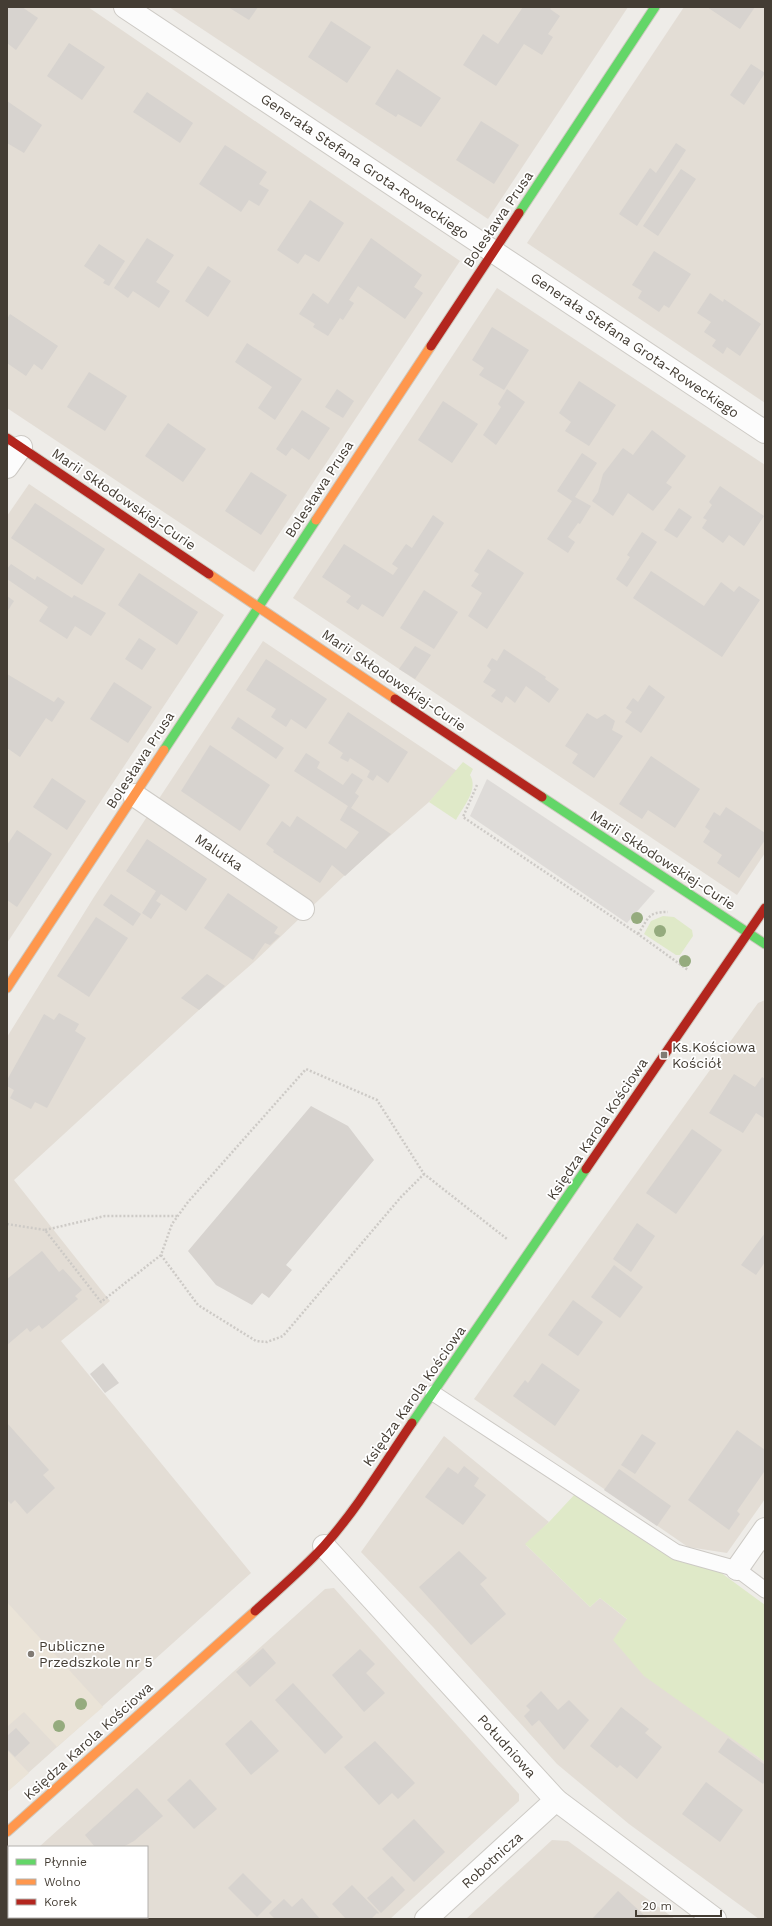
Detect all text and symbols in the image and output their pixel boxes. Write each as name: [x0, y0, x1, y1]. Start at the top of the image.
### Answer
street label: Generała Stefana Grota-Roweckiego: [258, 90, 472, 242]
street label: Bolesława Prusa: [460, 168, 536, 270]
street label: Generała Stefana Grota-Roweckiego: [528, 269, 742, 421]
street label: Bolesława Prusa: [282, 437, 356, 540]
street label: Marii Skłodowskiej-Curie: [49, 445, 199, 553]
street label: Marii Skłodowskiej-Curie: [319, 626, 469, 734]
street label: Bolesława Prusa: [103, 708, 177, 811]
street label: Marii Skłodowskiej-Curie: [587, 807, 739, 913]
street label: Malutka: [192, 830, 246, 874]
place label: Ks.Kościowa Kościół: [672, 1039, 756, 1071]
marker: Ks.Kościowa Kościół: [659, 1050, 669, 1060]
street label: Księdza Karola Kościowa: [543, 1055, 651, 1203]
street label: Księdza Karola Kościowa: [359, 1323, 469, 1469]
place label: Publiczne Przedszkole nr 5: [39, 1638, 153, 1670]
marker: Publiczne Przedszkole nr 5: [26, 1649, 36, 1659]
street label: Księdza Karola Kościowa: [20, 1679, 156, 1803]
street label: Południowa: [474, 1711, 540, 1781]
street label: Robotnicza: [458, 1829, 526, 1891]
legend: [8, 1846, 148, 1918]
text: Płynnie: [44, 1855, 87, 1869]
text: Wolno: [44, 1875, 81, 1889]
scale bar: [636, 1892, 721, 1918]
text: Korek: [44, 1895, 77, 1909]
text: 20 m: [642, 1899, 672, 1913]

